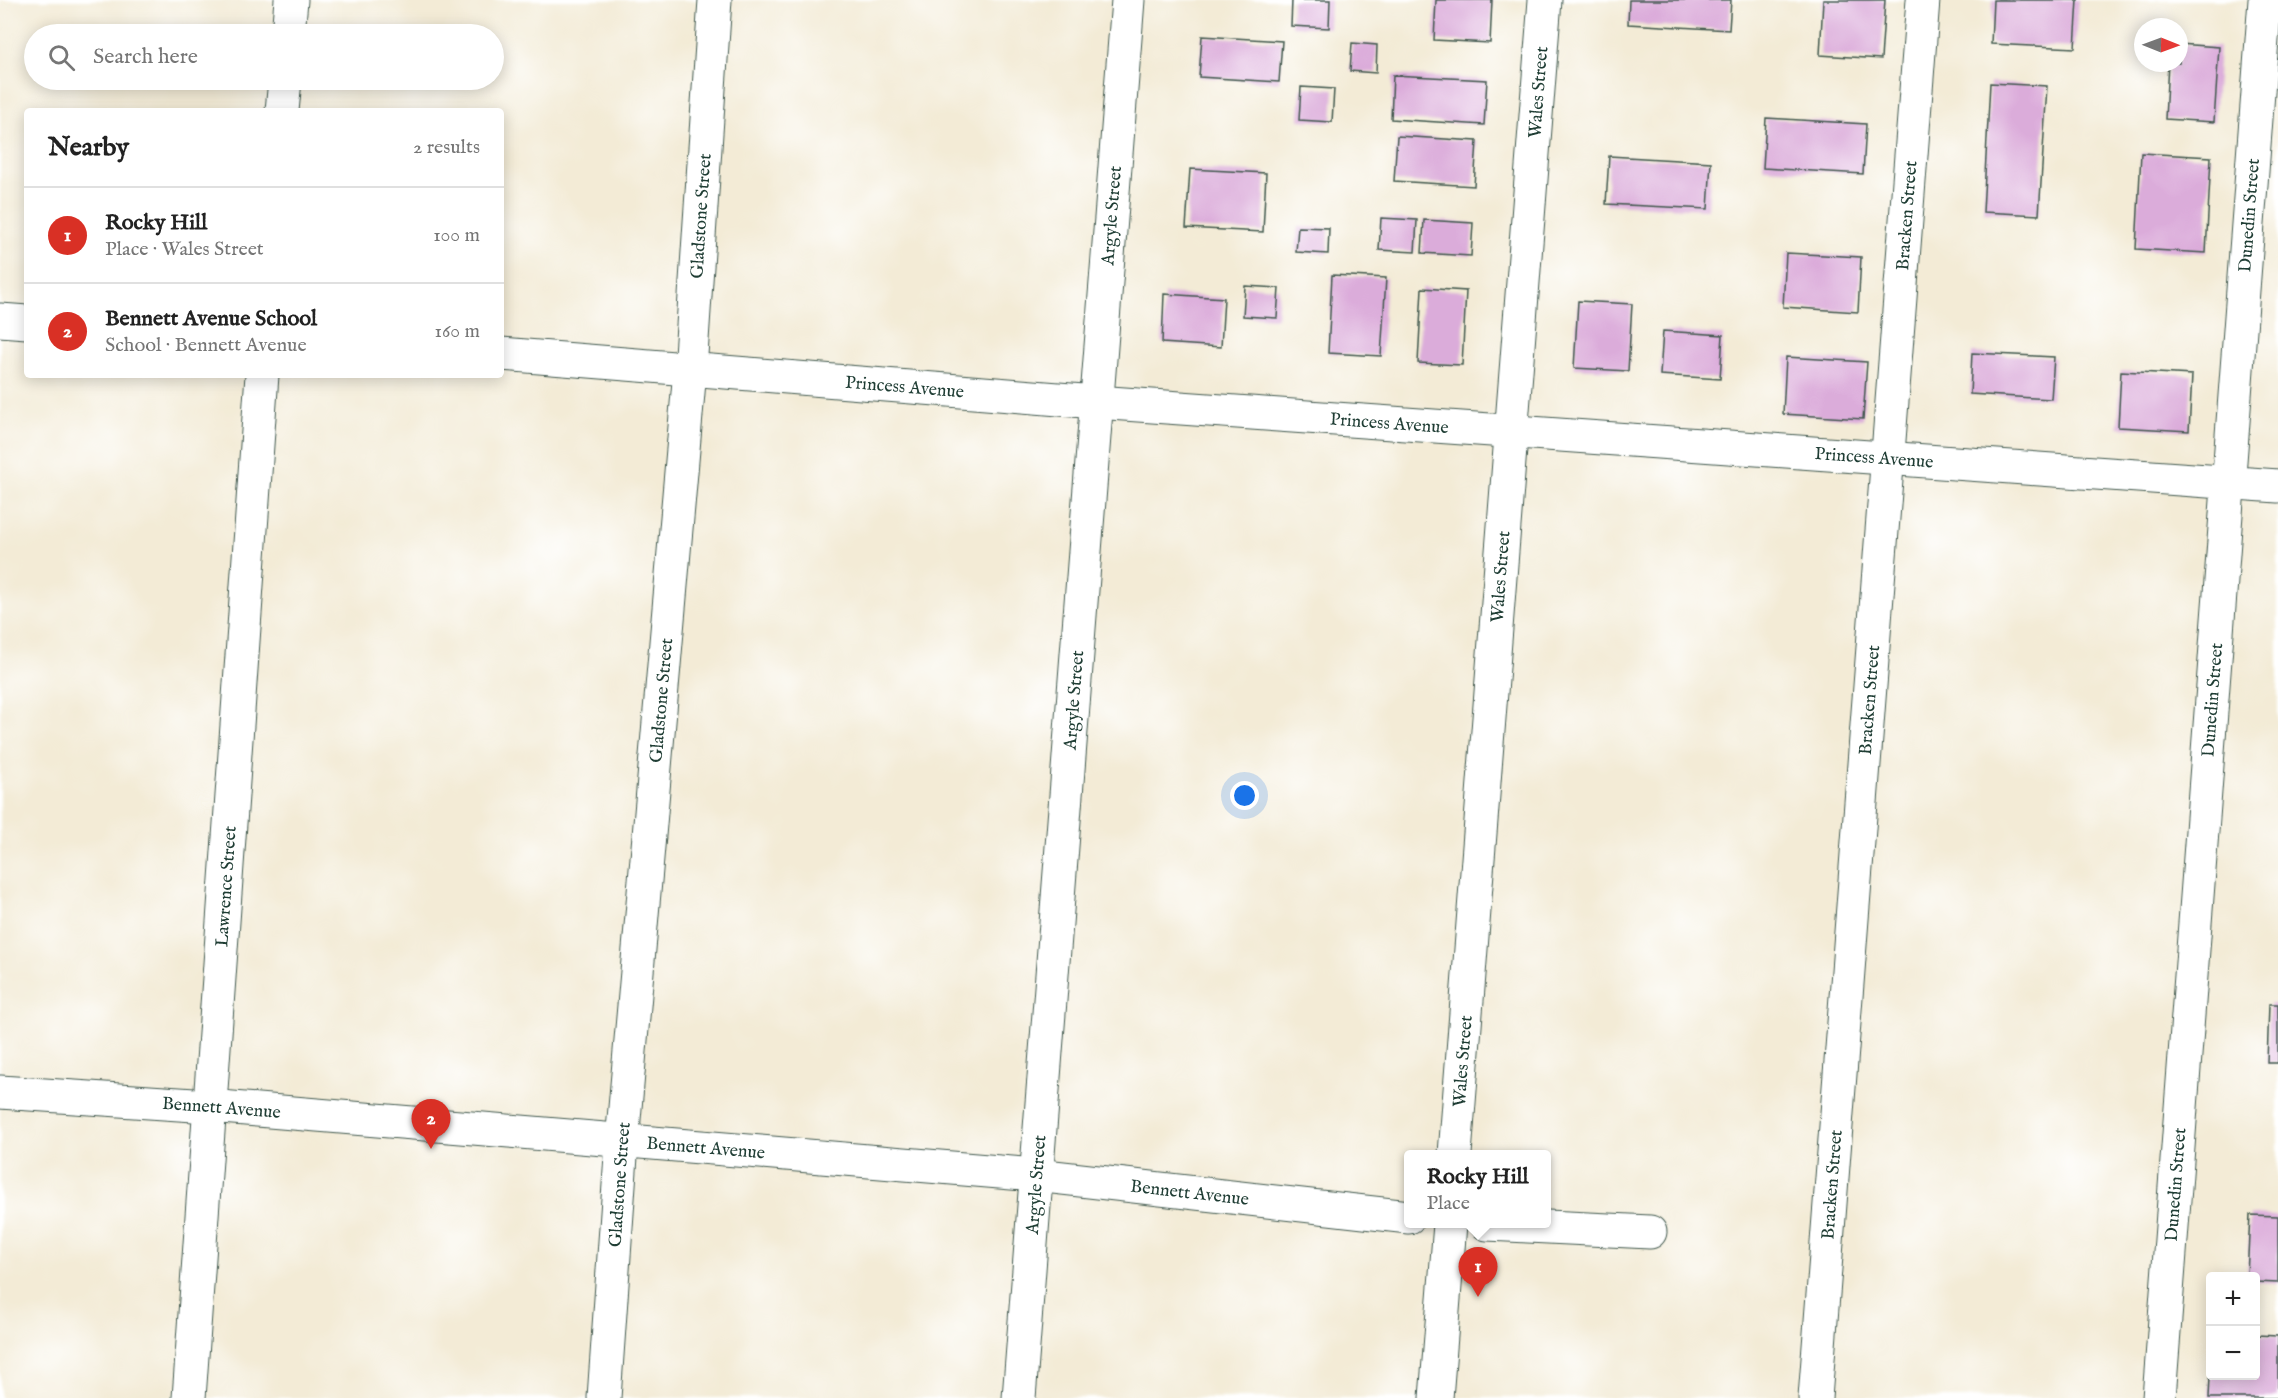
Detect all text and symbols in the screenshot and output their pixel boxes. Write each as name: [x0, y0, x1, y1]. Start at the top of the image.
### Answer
north arrow: [2134, 18, 2188, 72]
search box: [24, 24, 504, 90]
icon: search: [45, 41, 78, 74]
text: Search here: [93, 43, 198, 71]
street label: Wales Street: [1524, 46, 1554, 139]
text: Nearby: [48, 131, 129, 164]
text: 2 results: [413, 135, 480, 160]
street label: Gladstone Street: [686, 153, 718, 279]
street label: Dunedin Street: [2234, 158, 2266, 273]
street label: Bracken Street: [1892, 160, 1924, 271]
street label: Argyle Street: [1097, 165, 1128, 267]
text: Rocky Hill: [105, 209, 207, 237]
text: 1: [64, 223, 71, 248]
text: 100 m: [433, 223, 480, 248]
text: Place · Wales Street: [105, 237, 264, 262]
text: Bennett Avenue School: [105, 305, 317, 333]
text: 2: [63, 319, 72, 344]
text: 160 m: [434, 319, 480, 344]
text: School · Bennett Avenue: [105, 333, 307, 358]
street label: Princess Avenue: [844, 372, 965, 404]
street label: Princess Avenue: [1329, 409, 1449, 440]
street label: Princess Avenue: [1814, 443, 1934, 474]
street label: Wales Street: [1486, 530, 1517, 624]
street label: Gladstone Street: [645, 637, 679, 764]
street label: Dunedin Street: [2198, 642, 2229, 758]
street label: Bracken Street: [1855, 644, 1886, 756]
street label: Argyle Street: [1059, 650, 1090, 752]
your location: [1230, 781, 1259, 810]
street label: Lawrence Street: [211, 825, 243, 948]
street label: Wales Street: [1449, 1015, 1479, 1108]
street label: Bennett Avenue: [161, 1093, 282, 1125]
pin: 2: [412, 1100, 450, 1149]
street label: Gladstone Street: [605, 1121, 637, 1248]
street label: Dunedin Street: [2161, 1127, 2192, 1243]
street label: Bracken Street: [1817, 1129, 1849, 1241]
street label: Bennett Avenue: [645, 1133, 766, 1165]
street label: Argyle Street: [1022, 1134, 1052, 1236]
popup: [1404, 1150, 1551, 1228]
text: Rocky Hill: [1426, 1163, 1529, 1191]
street label: Bennett Avenue: [1129, 1176, 1250, 1212]
text: Place: [1426, 1191, 1470, 1216]
pin: 1: [1458, 1248, 1498, 1297]
map controls: [2206, 1272, 2260, 1380]
button: +: [2206, 1272, 2260, 1326]
button: −: [2206, 1326, 2260, 1380]

